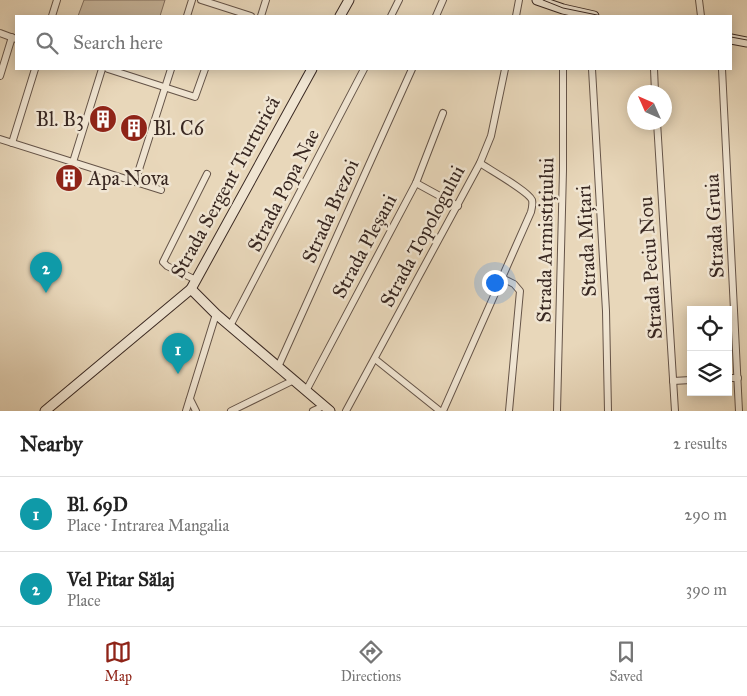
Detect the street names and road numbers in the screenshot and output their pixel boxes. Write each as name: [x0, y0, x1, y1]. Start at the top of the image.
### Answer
street label: Strada Sergent Turturică: [165, 92, 286, 282]
street label: Strada Popa Nae: [242, 125, 324, 255]
street label: Strada Brezoi: [296, 155, 364, 267]
street label: Strada Armistițiului: [532, 157, 558, 323]
street label: Strada Topologului: [375, 161, 471, 311]
street label: Strada Gruia: [699, 173, 729, 279]
street label: Strada Mițari: [571, 184, 601, 298]
street label: Strada Pleșani: [327, 189, 402, 302]
street label: Strada Peciu Nou: [633, 196, 667, 340]

